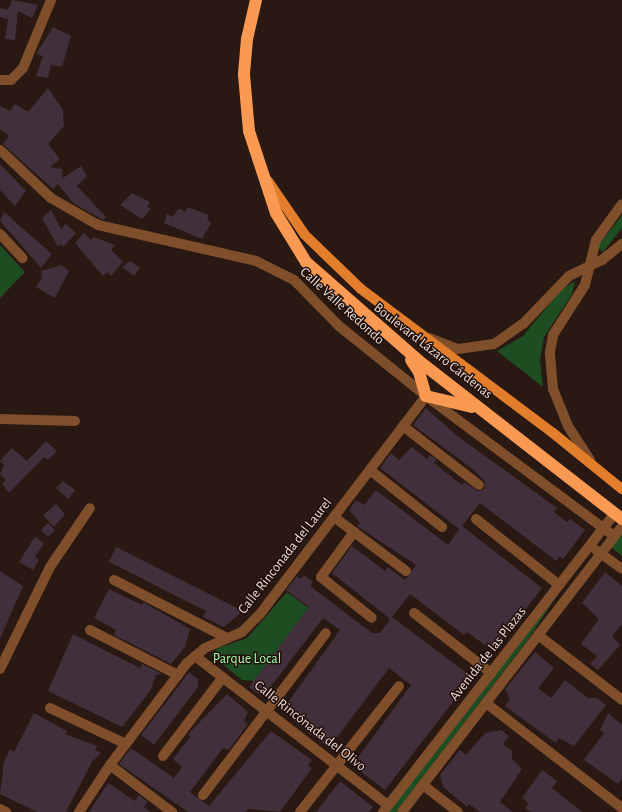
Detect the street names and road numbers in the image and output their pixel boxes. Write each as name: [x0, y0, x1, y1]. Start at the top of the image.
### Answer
street label: Calle Valle Redondo: [296, 264, 388, 348]
street label: Boulevard Lázaro Cárdenas: [370, 299, 496, 403]
street label: Calle Rinconada del Laurel: [234, 495, 336, 617]
street label: Avenida de las Plazas: [446, 604, 530, 704]
street label: Calle Rincónada del Olivo: [251, 677, 369, 775]

